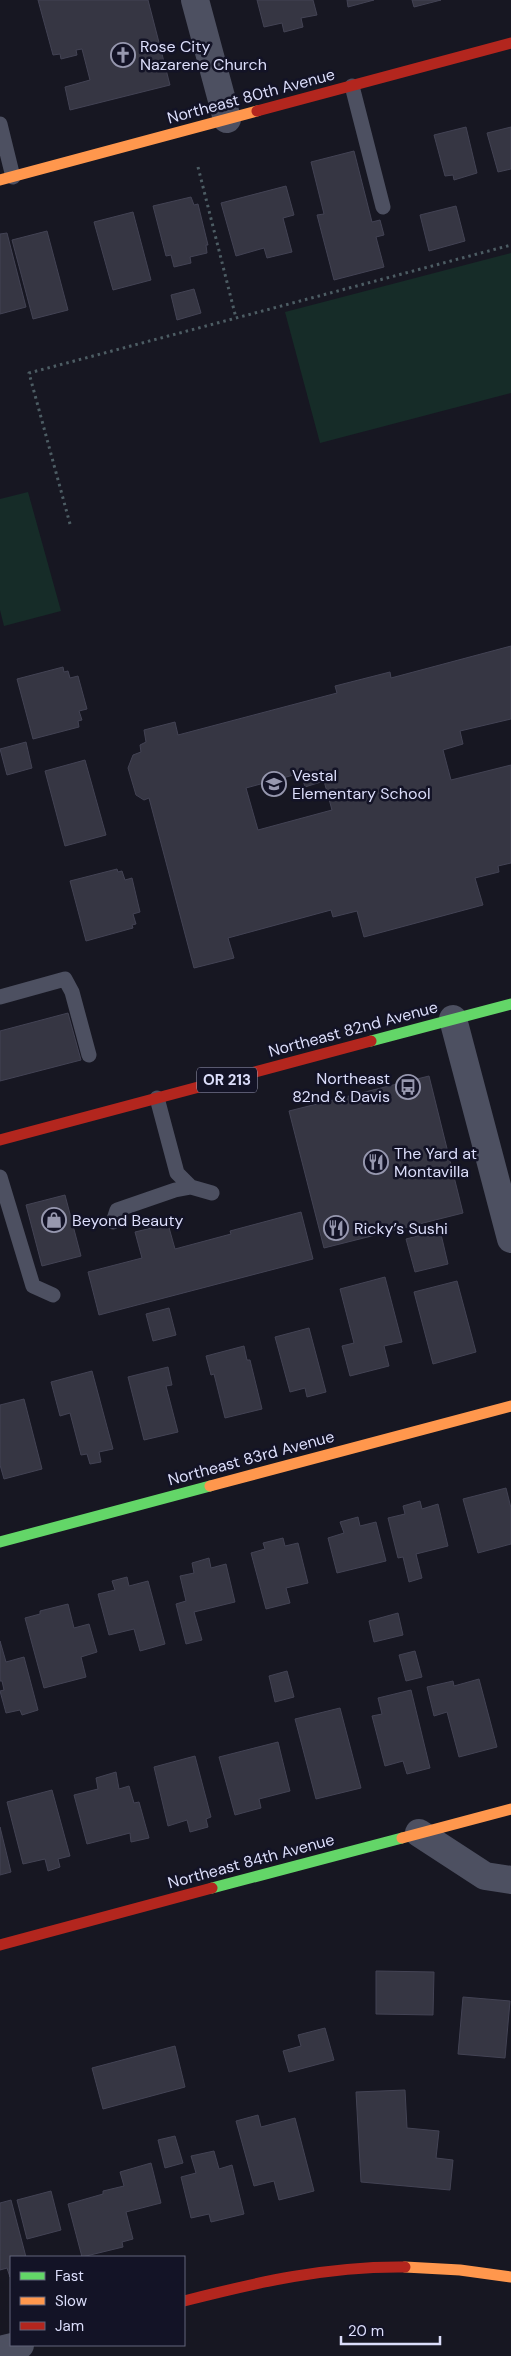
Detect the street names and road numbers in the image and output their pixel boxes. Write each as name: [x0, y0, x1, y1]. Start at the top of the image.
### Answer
street label: Northeast 80th Avenue: [165, 64, 337, 128]
street label: Northeast 82nd Avenue: [266, 996, 440, 1062]
road number: OR 213: [197, 1068, 257, 1092]
street label: Northeast 83rd Avenue: [165, 1426, 337, 1490]
street label: Northeast 84th Avenue: [165, 1829, 337, 1893]

